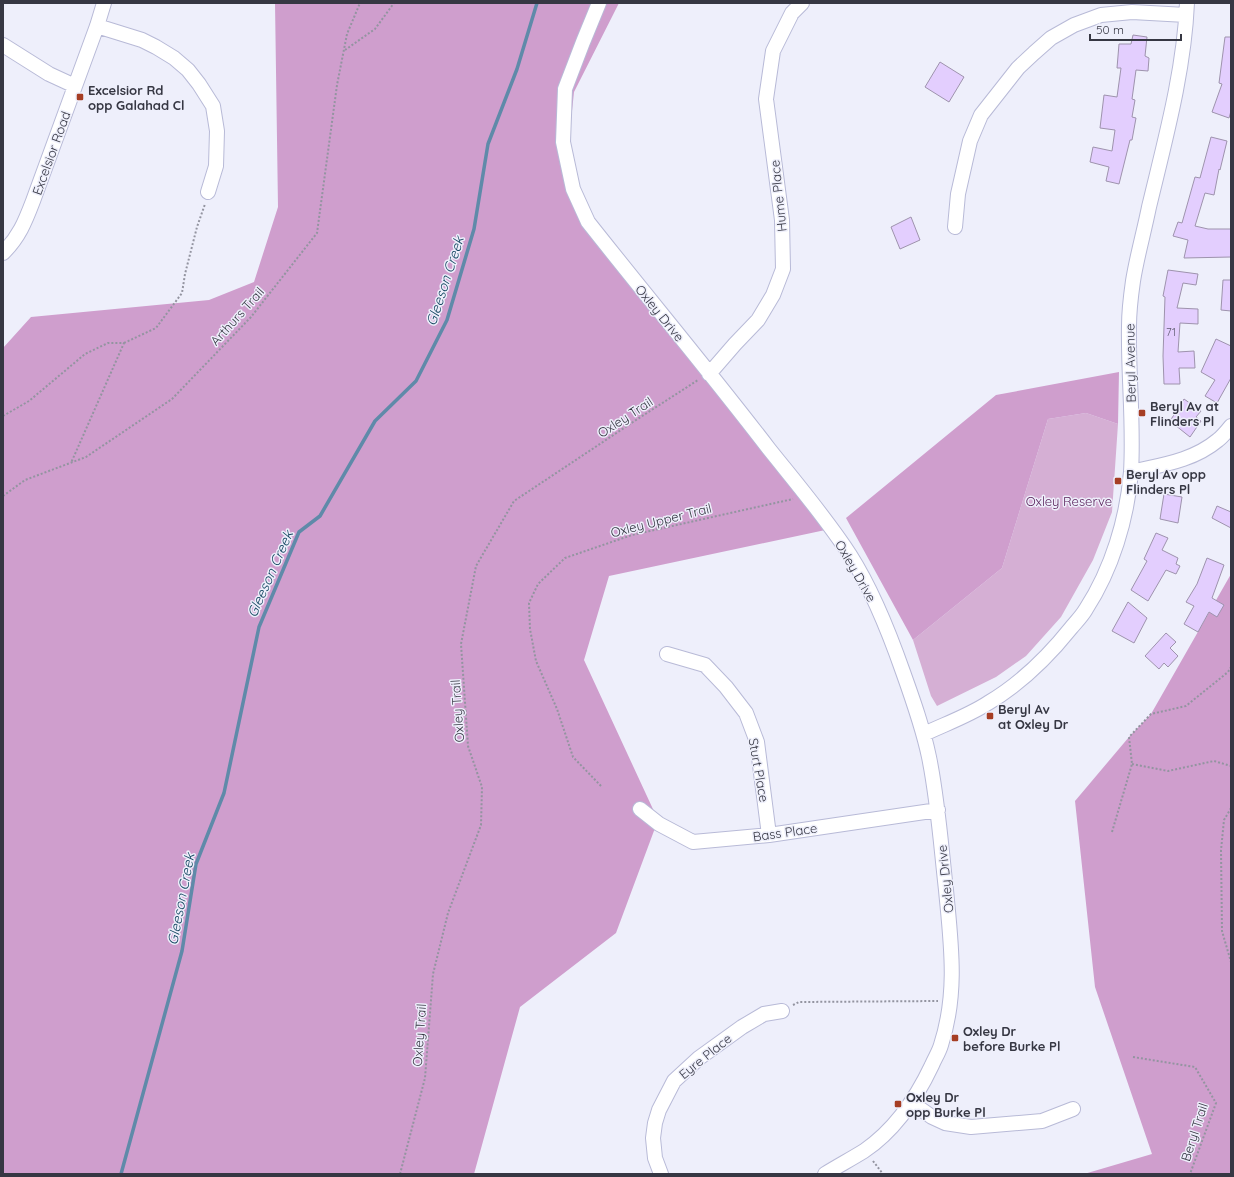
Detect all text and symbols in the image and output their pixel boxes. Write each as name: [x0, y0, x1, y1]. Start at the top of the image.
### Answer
scale bar: [1090, 16, 1181, 42]
text: 50 m: [1096, 22, 1124, 37]
place label: Excelsior Rd opp Galahad Cl: [88, 82, 184, 113]
marker: Excelsior Rd opp Galahad Cl: [75, 92, 85, 102]
street label: Excelsior Road: [28, 109, 74, 197]
street label: Hume Place: [766, 159, 790, 233]
water label: Gleeson Creek: [422, 233, 468, 328]
street label: Oxley Drive: [632, 281, 688, 345]
street label: Arthurs Trail: [207, 284, 267, 348]
street label: Beryl Avenue: [1121, 323, 1139, 403]
house number: 71: [1166, 325, 1176, 339]
street label: Oxley Trail: [594, 393, 656, 441]
place label: Beryl Av at Flinders Pl: [1150, 398, 1219, 429]
marker: Beryl Av at Flinders Pl: [1137, 408, 1147, 418]
place label: Beryl Av opp Flinders Pl: [1126, 466, 1206, 497]
marker: Beryl Av opp Flinders Pl: [1113, 476, 1123, 486]
park label: Oxley Reserve: [1026, 493, 1112, 509]
street label: Oxley Upper Trail: [609, 500, 713, 540]
water label: Gleeson Creek: [243, 526, 298, 620]
street label: Oxley Drive: [832, 537, 880, 605]
street label: Oxley Trail: [447, 679, 467, 743]
place label: Beryl Av at Oxley Dr: [998, 701, 1069, 732]
marker: Beryl Av at Oxley Dr: [985, 711, 995, 721]
street label: Sturt Place: [745, 737, 773, 803]
street label: Bass Place: [752, 820, 818, 844]
street label: Oxley Drive: [933, 844, 957, 914]
water label: Gleeson Creek: [163, 850, 199, 946]
street label: Oxley Trail: [409, 1003, 429, 1067]
place label: Oxley Dr before Burke Pl: [963, 1023, 1060, 1054]
street label: Eyre Place: [676, 1030, 734, 1082]
marker: Oxley Dr before Burke Pl: [950, 1033, 960, 1043]
place label: Oxley Dr opp Burke Pl: [906, 1089, 986, 1120]
marker: Oxley Dr opp Burke Pl: [893, 1099, 903, 1109]
street label: Beryl Trail: [1177, 1101, 1211, 1163]

